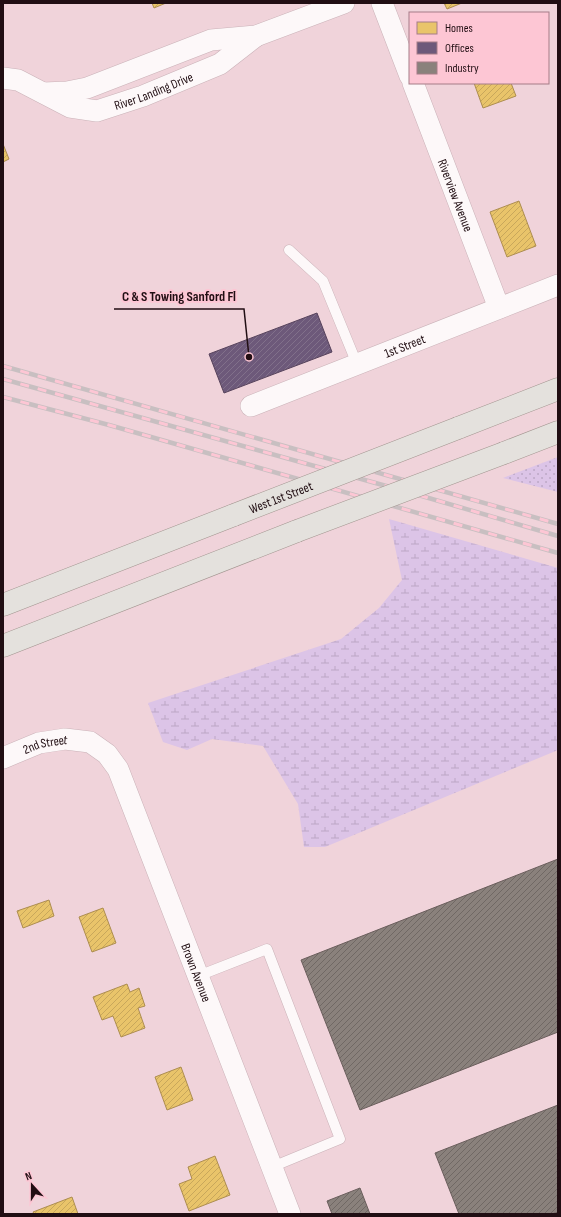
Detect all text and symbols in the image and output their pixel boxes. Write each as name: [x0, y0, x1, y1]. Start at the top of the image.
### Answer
legend: [409, 12, 549, 84]
text: Homes: [445, 21, 473, 36]
text: Offices: [445, 41, 474, 56]
text: Industry: [445, 61, 479, 76]
street label: River Landing Drive: [112, 69, 196, 114]
street label: Riverview Avenue: [434, 157, 476, 234]
callout: C & S Towing Sanford Fl: [114, 283, 244, 309]
text: C & S Towing Sanford Fl: [122, 288, 236, 305]
street label: 1st Street: [382, 331, 428, 362]
street label: West 1st Street: [247, 478, 315, 517]
street label: 2nd Street: [21, 732, 68, 758]
street label: Brown Avenue: [177, 941, 214, 1004]
north arrow: [12, 1165, 52, 1205]
text: N: [24, 1169, 34, 1183]

